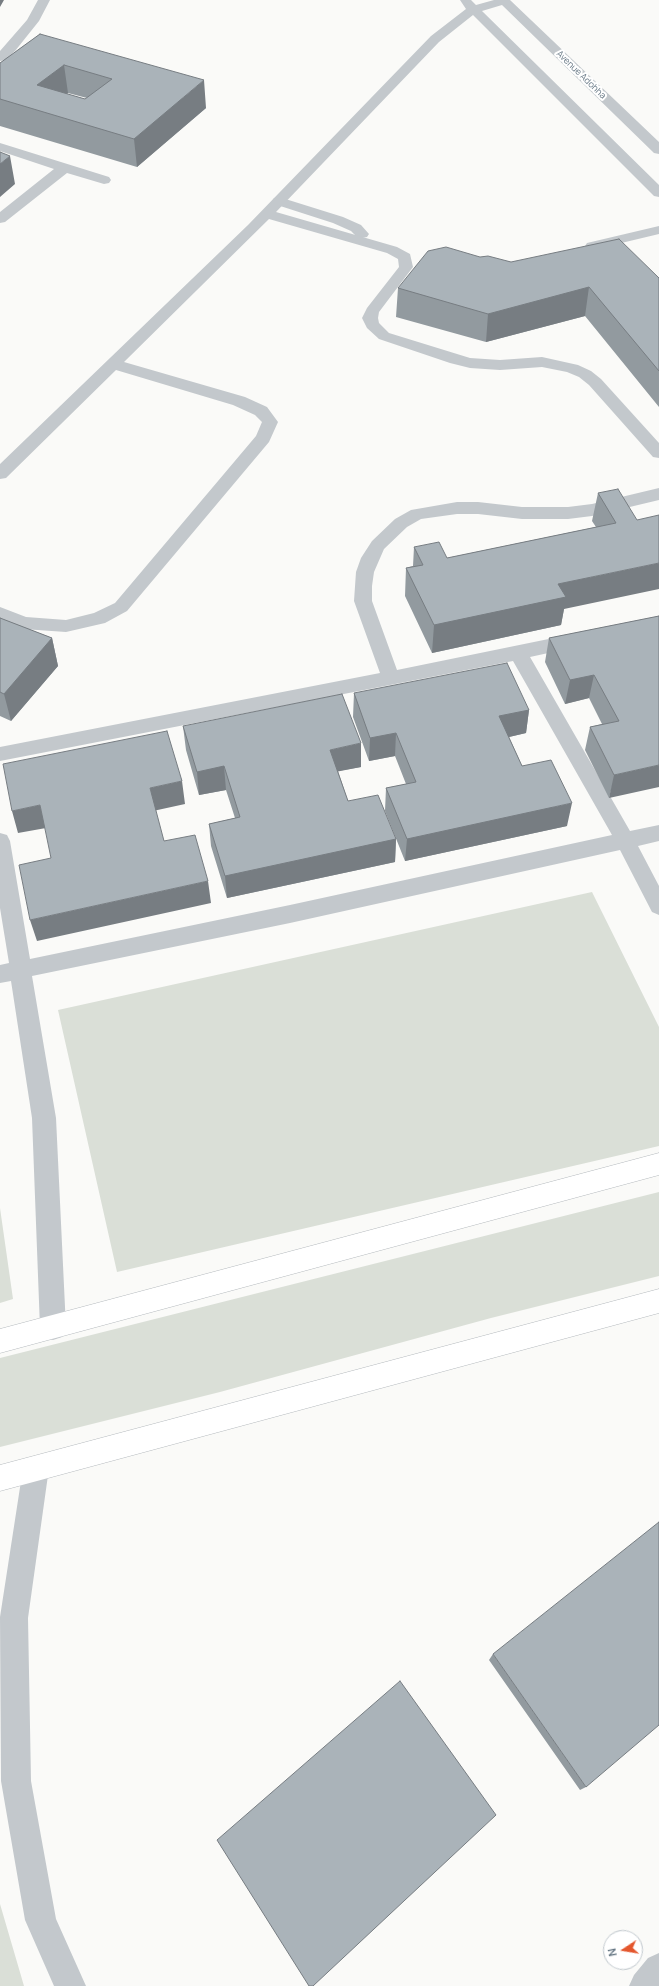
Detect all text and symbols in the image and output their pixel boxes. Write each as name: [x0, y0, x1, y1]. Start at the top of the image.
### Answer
street label: Avenue Adohha: [554, 49, 608, 101]
north arrow: [603, 1930, 643, 1970]
text: N: [604, 1947, 620, 1958]

